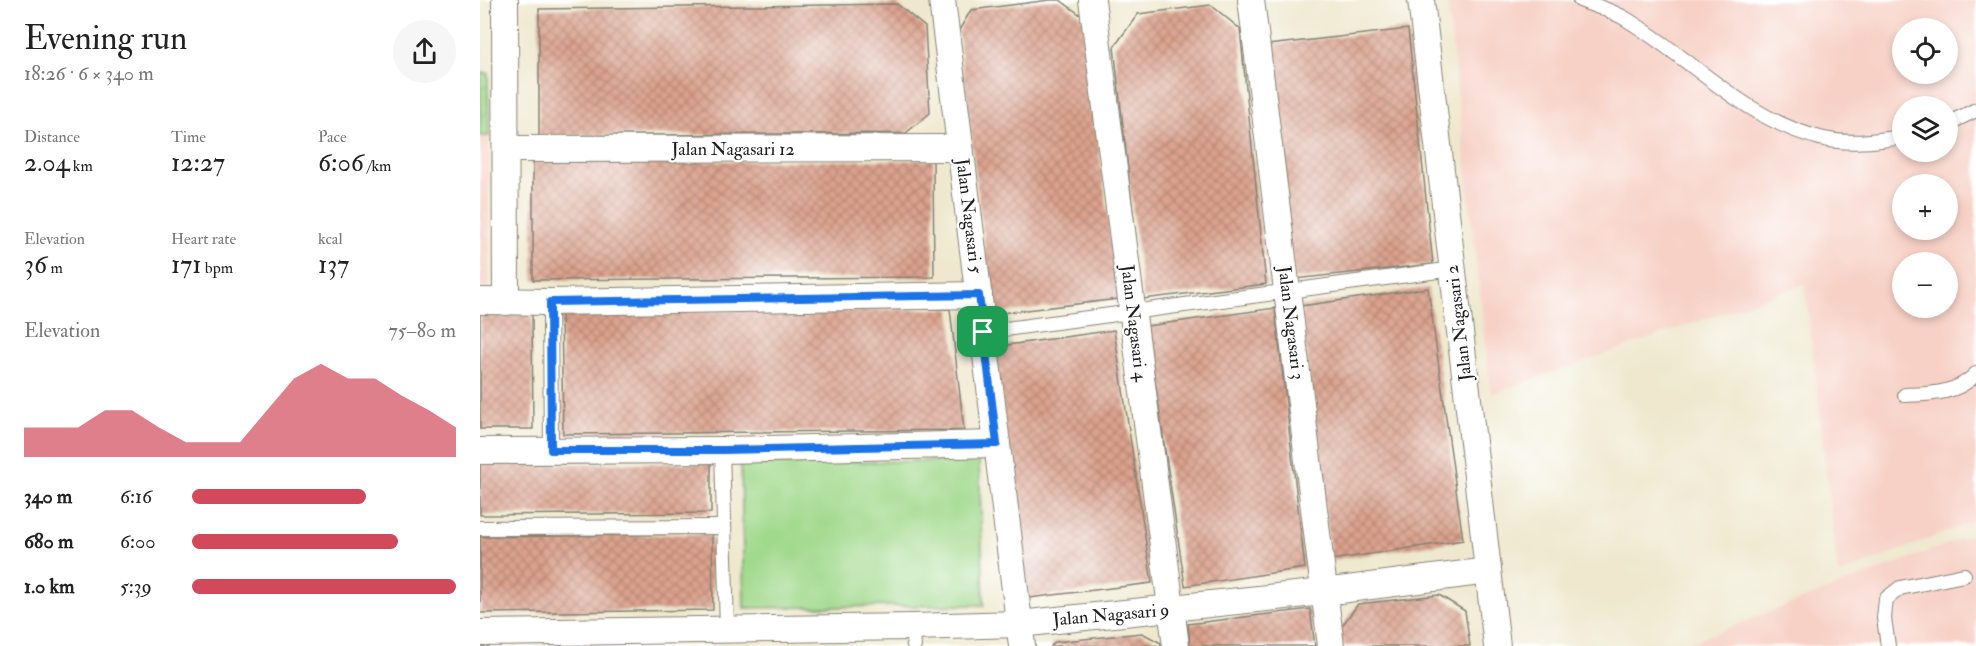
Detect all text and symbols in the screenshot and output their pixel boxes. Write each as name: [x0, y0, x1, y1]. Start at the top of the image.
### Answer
text: Evening run: [24, 18, 187, 59]
map controls: [1892, 18, 1958, 318]
button: locate: [1892, 18, 1958, 84]
button: share: [393, 20, 456, 83]
text: 18:26 · 6 × 340 m: [24, 61, 154, 86]
button: layers: [1892, 96, 1958, 162]
text: Distance: [24, 127, 80, 147]
text: Time: [171, 127, 206, 147]
text: Pace: [318, 127, 347, 147]
street label: Jalan Nagasari 12: [670, 138, 795, 161]
text: 2.04: [24, 147, 70, 179]
text: 12:27: [171, 147, 225, 179]
text: 6:06: [318, 147, 364, 179]
text: km: [70, 156, 93, 176]
text: /km: [364, 156, 392, 176]
street label: Jalan Nagasari 5: [950, 156, 987, 275]
button: +: [1892, 174, 1958, 240]
text: Elevation: [24, 229, 85, 249]
text: Heart rate: [171, 229, 236, 249]
text: kcal: [318, 229, 343, 249]
text: 36: [24, 249, 47, 281]
text: 171: [171, 249, 202, 281]
text: 137: [318, 249, 349, 281]
button: −: [1892, 252, 1958, 318]
text: m: [47, 258, 63, 278]
text: bpm: [202, 258, 233, 278]
street label: Jalan Nagasari 4: [1115, 262, 1153, 384]
street label: Jalan Nagasari 3: [1272, 264, 1309, 381]
street label: Jalan Nagasari 2: [1440, 264, 1478, 383]
pin: [957, 306, 1008, 357]
icon: arrive: [966, 315, 999, 348]
text: Elevation: [24, 318, 100, 343]
text: 75–80 m: [389, 318, 456, 343]
text: 340 m: [24, 484, 72, 509]
text: 6:16: [120, 484, 152, 509]
text: 680 m: [24, 529, 73, 554]
text: 6:00: [120, 529, 156, 554]
text: 1.0 km: [24, 574, 75, 599]
text: 5:39: [120, 574, 152, 599]
street label: Jalan Nagasari 9: [1051, 598, 1170, 632]

